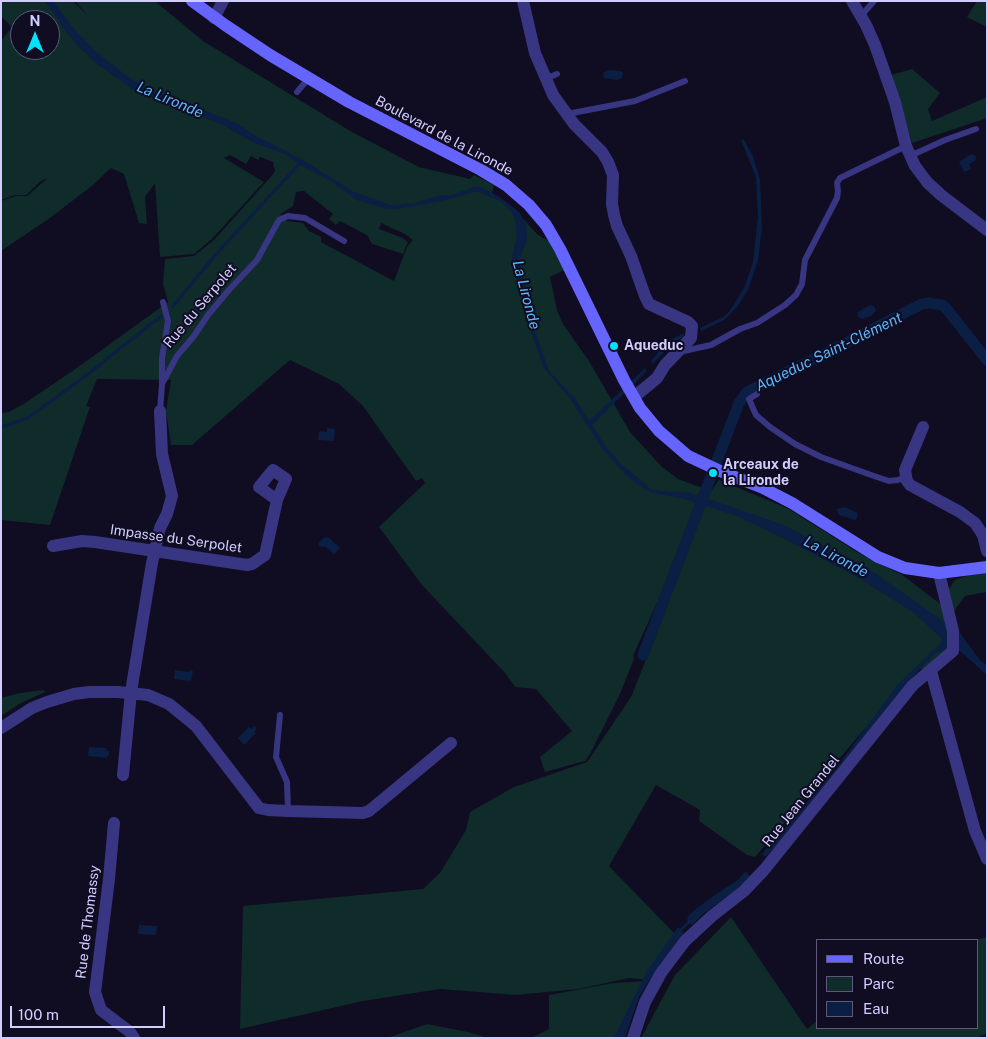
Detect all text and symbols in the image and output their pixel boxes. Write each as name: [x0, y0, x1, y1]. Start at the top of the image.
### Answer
north arrow: [10, 10, 60, 60]
text: N: [30, 13, 40, 29]
water label: La Lironde: [134, 78, 206, 122]
street label: Boulevard de la Lironde: [372, 93, 516, 179]
water label: La Lironde: [508, 259, 544, 331]
street label: Rue du Serpolet: [160, 261, 240, 351]
water label: Aqueduc Saint-Clément: [753, 309, 905, 395]
place label: Aqueduc: [624, 338, 683, 354]
marker: Aqueduc: [608, 340, 620, 352]
place label: Arceaux de la Lironde: [723, 457, 799, 490]
marker: Arceaux de la Lironde: [707, 467, 719, 479]
street label: Impasse du Serpolet: [109, 521, 243, 557]
water label: La Lironde: [801, 532, 871, 582]
street label: Rue Jean Grandel: [759, 752, 843, 850]
street label: Rue de Thomassy: [73, 864, 103, 980]
legend: [816, 939, 978, 1029]
text: Route: [863, 950, 904, 967]
text: Parc: [863, 975, 895, 992]
scale bar: [12, 996, 168, 1028]
text: Eau: [863, 1000, 889, 1017]
text: 100 m: [18, 1006, 59, 1023]

